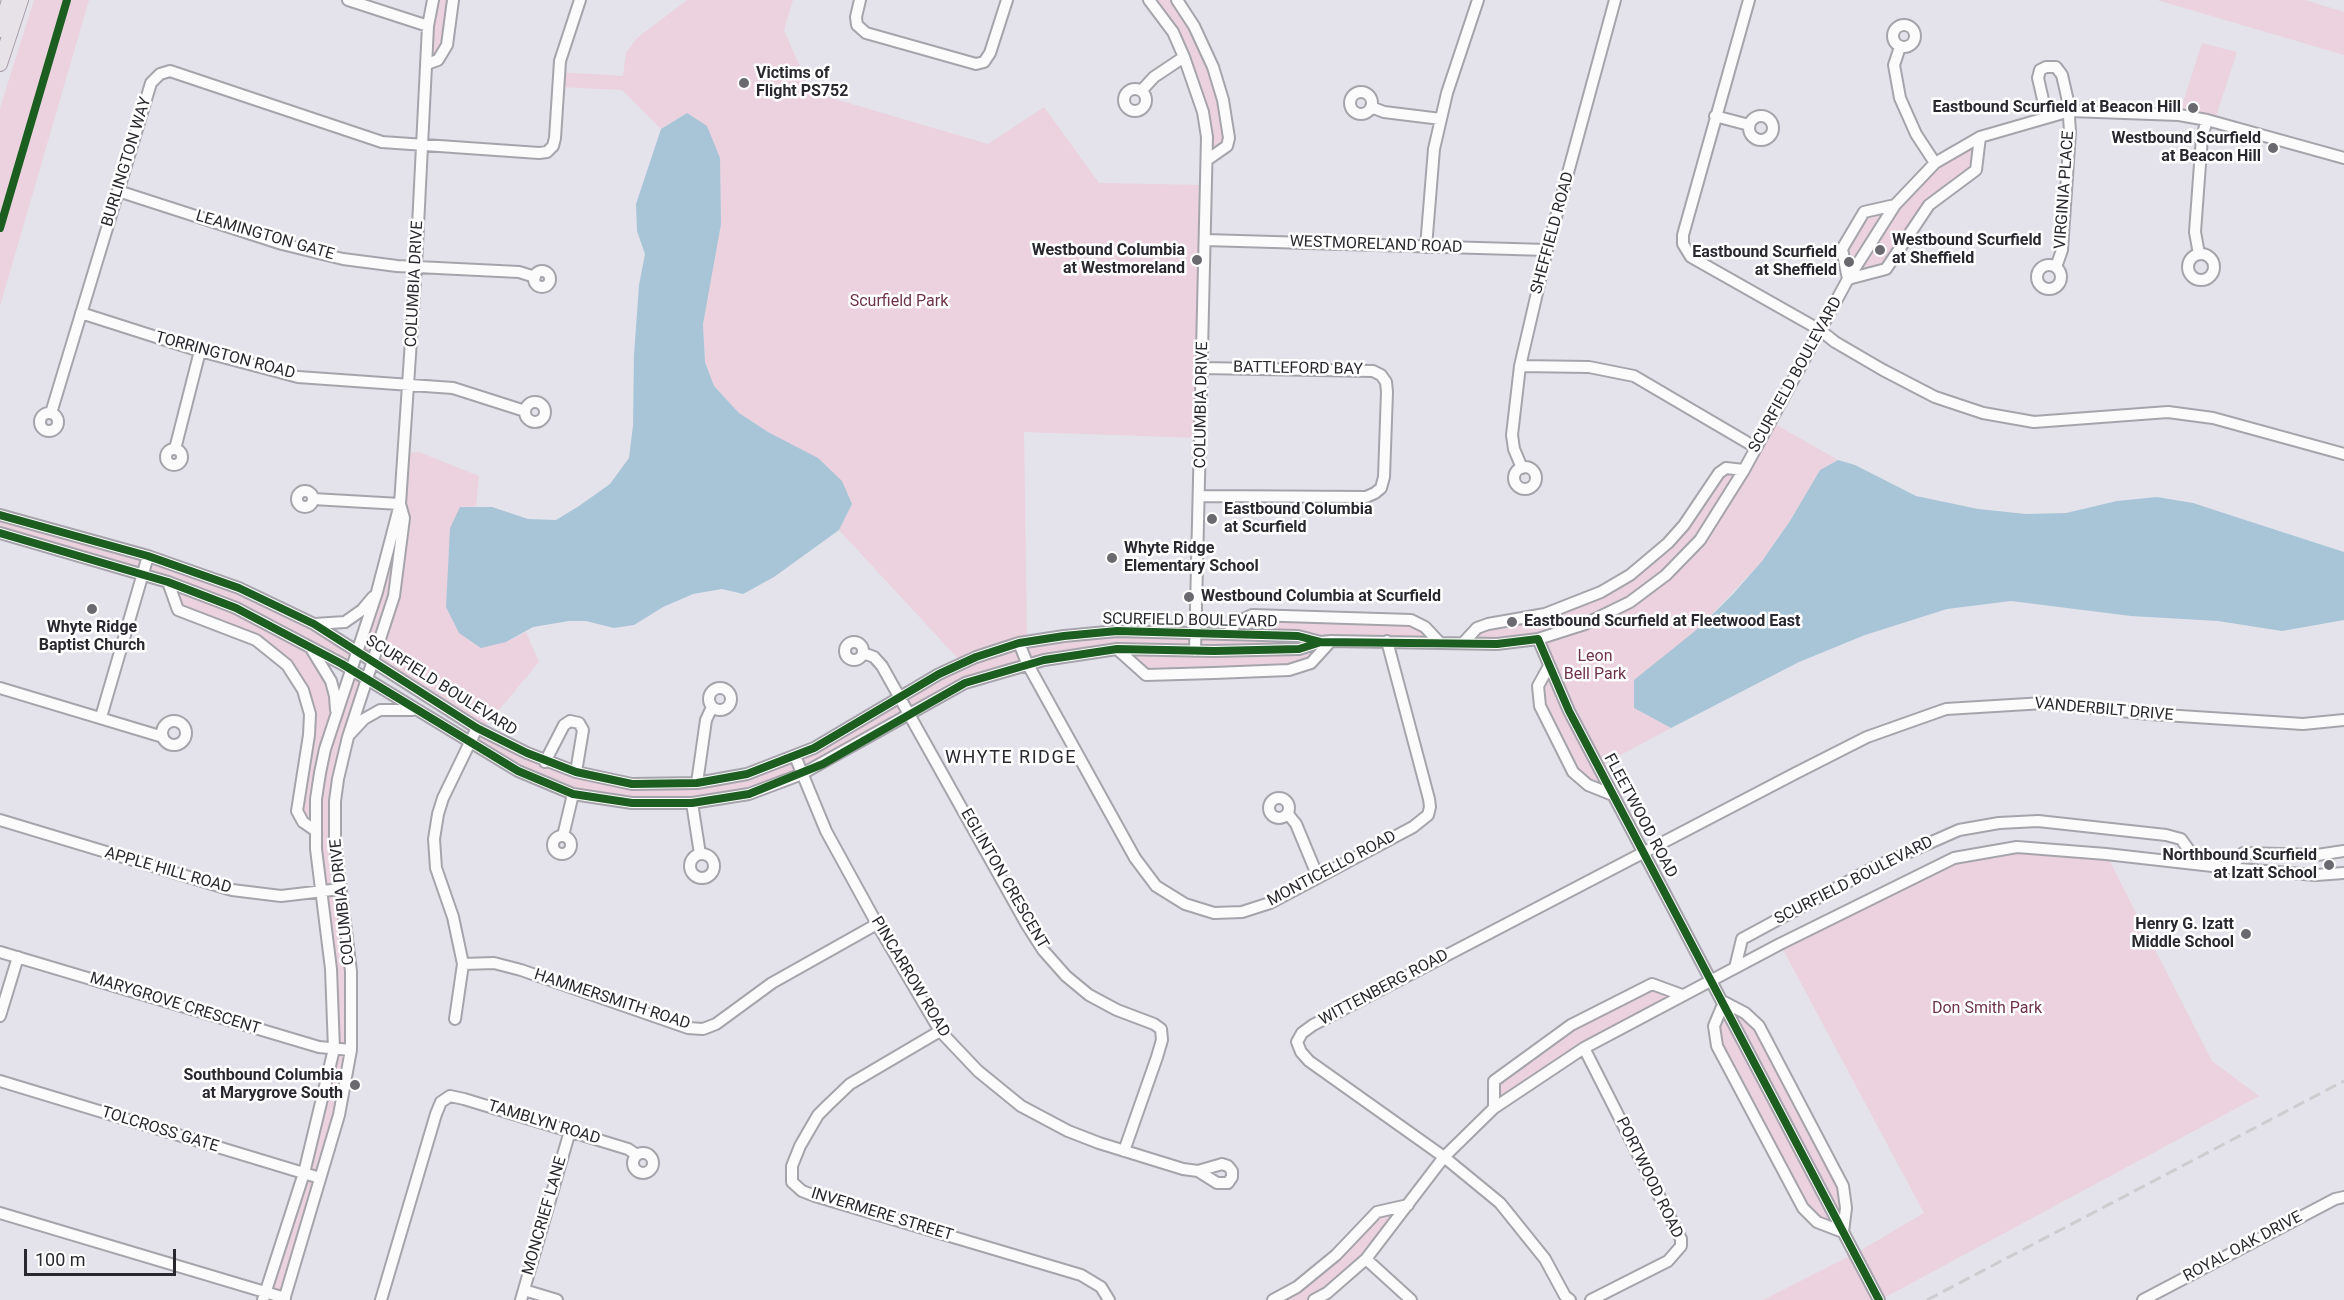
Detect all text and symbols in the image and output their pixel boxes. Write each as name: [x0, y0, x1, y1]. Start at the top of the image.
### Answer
place label: Victims of Flight PS752: [756, 64, 848, 102]
marker: Victims of Flight PS752: [737, 76, 751, 90]
street label: BURLINGTON WAY: [98, 95, 156, 229]
place label: Eastbound Scurfield at Beacon Hill: [1933, 98, 2181, 118]
marker: Eastbound Scurfield at Beacon Hill: [2186, 101, 2200, 115]
place label: Westbound Scurfield at Beacon Hill: [2111, 129, 2261, 167]
street label: VIRGINIA PLACE: [2051, 130, 2079, 250]
marker: Westbound Scurfield at Beacon Hill: [2266, 141, 2280, 155]
street label: SHEFFIELD ROAD: [1527, 170, 1579, 296]
street label: LEAMINGTON GATE: [193, 207, 337, 265]
street label: COLUMBIA DRIVE: [402, 220, 428, 348]
place label: Westbound Scurfield at Sheffield: [1892, 231, 2042, 269]
street label: WESTMORELAND ROAD: [1289, 232, 1463, 258]
place label: Westbound Columbia at Westmoreland: [1032, 241, 1185, 279]
place label: Eastbound Scurfield at Sheffield: [1692, 243, 1837, 281]
marker: Westbound Scurfield at Sheffield: [1873, 243, 1887, 257]
marker: Westbound Columbia at Westmoreland: [1190, 253, 1204, 267]
marker: Eastbound Scurfield at Sheffield: [1842, 255, 1856, 269]
park label: Scurfield Park: [850, 292, 948, 312]
street label: SCURFIELD BOULEVARD: [1745, 294, 1847, 456]
street label: TORRINGTON ROAD: [153, 328, 297, 384]
street label: COLUMBIA DRIVE: [1191, 341, 1213, 469]
street label: BATTLEFORD BAY: [1233, 358, 1363, 380]
place label: Eastbound Columbia at Scurfield: [1224, 500, 1372, 538]
marker: Eastbound Columbia at Scurfield: [1205, 512, 1219, 526]
place label: Whyte Ridge Elementary School: [1124, 539, 1259, 577]
marker: Whyte Ridge Elementary School: [1105, 551, 1119, 565]
place label: Westbound Columbia at Scurfield: [1201, 587, 1441, 607]
marker: Westbound Columbia at Scurfield: [1182, 590, 1196, 604]
marker: Whyte Ridge Baptist Church: [85, 602, 99, 616]
street label: SCURFIELD BOULEVARD: [1102, 610, 1278, 632]
place label: Eastbound Scurfield at Fleetwood East: [1524, 612, 1800, 632]
marker: Eastbound Scurfield at Fleetwood East: [1505, 615, 1519, 629]
place label: Whyte Ridge Baptist Church: [39, 618, 145, 656]
street label: SCURFIELD BOULEVARD: [362, 631, 520, 741]
park label: Leon Bell Park: [1564, 647, 1626, 685]
street label: VANDERBILT DRIVE: [2034, 694, 2174, 726]
district label: WHYTE RIDGE: [945, 747, 1077, 769]
street label: FLEETWOOD ROAD: [1599, 751, 1681, 881]
street label: EGLINTON CRESCENT: [956, 805, 1052, 953]
street label: MONTICELLO ROAD: [1264, 827, 1400, 911]
street label: SCURFIELD BOULEVARD: [1772, 833, 1936, 929]
street label: COLUMBIA DRIVE: [327, 838, 359, 966]
street label: APPLE HILL ROAD: [102, 844, 234, 898]
place label: Northbound Scurfield at Izatt School: [2162, 846, 2317, 884]
marker: Northbound Scurfield at Izatt School: [2322, 858, 2336, 872]
street label: PINCARROW ROAD: [866, 913, 954, 1041]
place label: Henry G. Izatt Middle School: [2131, 915, 2234, 953]
marker: Henry G. Izatt Middle School: [2239, 927, 2253, 941]
street label: WITTENBERG ROAD: [1316, 946, 1452, 1030]
street label: HAMMERSMITH ROAD: [532, 966, 692, 1034]
street label: MARYGROVE CRESCENT: [87, 969, 263, 1039]
park label: Don Smith Park: [1932, 999, 2042, 1019]
place label: Southbound Columbia at Marygrove South: [183, 1066, 343, 1104]
marker: Southbound Columbia at Marygrove South: [348, 1078, 362, 1092]
street label: TAMBLYN ROAD: [485, 1097, 603, 1149]
street label: TOLCROSS GATE: [99, 1103, 221, 1157]
street label: PORTWOOD ROAD: [1611, 1114, 1687, 1242]
street label: MONCRIEF LANE: [519, 1154, 571, 1278]
street label: INVERMERE STREET: [809, 1184, 955, 1246]
street label: ROYAL OAK DRIVE: [2180, 1208, 2306, 1286]
scale bar: [27, 1237, 178, 1275]
text: 100 m: [35, 1249, 86, 1270]

